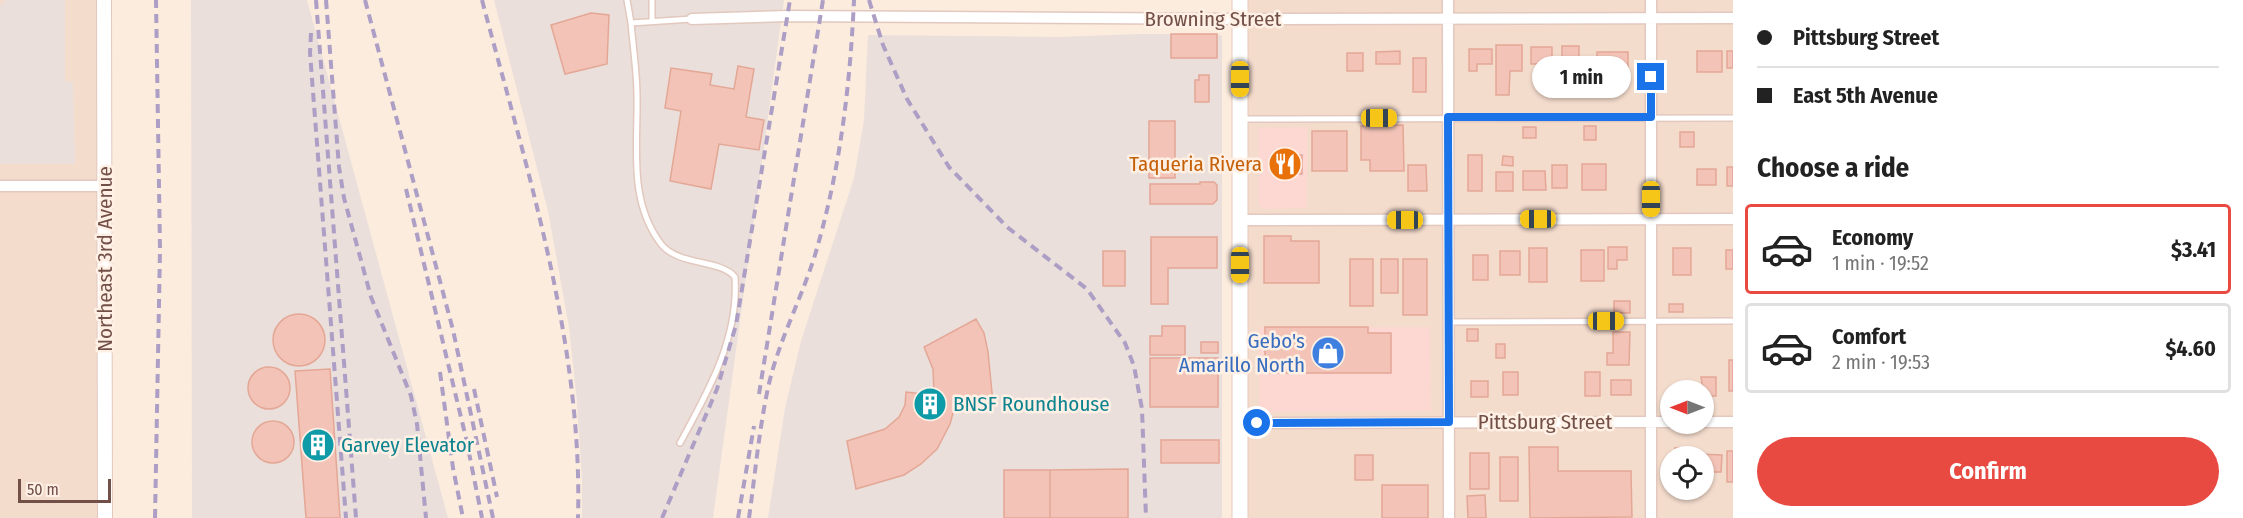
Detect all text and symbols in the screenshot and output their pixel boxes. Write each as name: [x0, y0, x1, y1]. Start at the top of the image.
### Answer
street label: Browning Street: [1145, 6, 1282, 32]
text: Pittsburg Street: [1793, 24, 1939, 51]
callout: 1 min: [1531, 56, 1630, 98]
car: [1231, 61, 1249, 97]
route end: [1637, 63, 1664, 90]
text: 1 min: [1560, 65, 1603, 89]
text: East 5th Avenue: [1793, 82, 1938, 109]
car: [1361, 109, 1397, 127]
restaurant icon: Taqueria Rivera: [1267, 146, 1303, 182]
place label: Taqueria Rivera: [1129, 151, 1262, 177]
text: Choose a ride: [1757, 152, 1909, 184]
street label: Northeast 3rd Avenue: [92, 166, 118, 352]
car: [1642, 181, 1660, 217]
car: [1520, 210, 1556, 228]
car: [1387, 211, 1423, 229]
icon: car: [1760, 222, 1814, 276]
text: Economy: [1832, 224, 1913, 251]
text: $3.41: [2171, 236, 2216, 263]
car: [1231, 247, 1249, 283]
text: 1 min · 19:52: [1832, 251, 1929, 275]
car: [1588, 312, 1624, 330]
icon: car: [1760, 321, 1814, 375]
text: Comfort: [1832, 323, 1906, 350]
place label: Gebo's Amarillo North: [1179, 328, 1305, 378]
shop icon: Gebo's Amarillo North: [1310, 335, 1346, 371]
text: $4.60: [2165, 335, 2216, 362]
text: 2 min · 19:53: [1832, 350, 1930, 374]
north arrow: [1660, 380, 1714, 434]
map controls: [1660, 380, 1714, 500]
building icon: BNSF Roundhouse: [912, 386, 948, 422]
place label: BNSF Roundhouse: [953, 391, 1110, 417]
route start: [1243, 409, 1270, 436]
street label: Pittsburg Street: [1478, 409, 1612, 435]
building icon: Garvey Elevator: [300, 427, 336, 463]
place label: Garvey Elevator: [341, 432, 475, 458]
button: Confirm: [1757, 437, 2219, 506]
button: locate: [1660, 446, 1714, 500]
scale bar: [18, 476, 111, 504]
text: 50 m: [27, 480, 59, 499]

